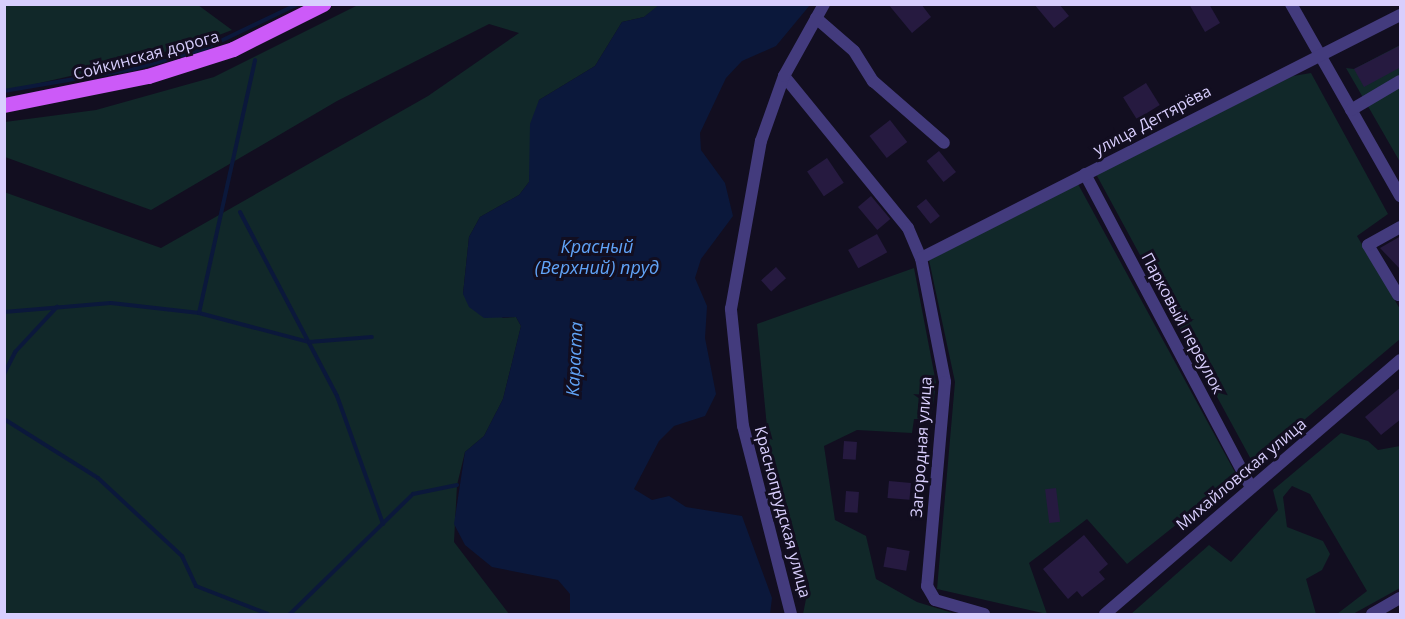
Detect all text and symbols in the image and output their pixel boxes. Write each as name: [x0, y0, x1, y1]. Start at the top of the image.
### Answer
street label: Сойкинская дорога: [71, 26, 221, 84]
street label: улица Дегтярёва: [1090, 81, 1214, 159]
water label: Красный (Верхний) пруд: [535, 236, 659, 278]
street label: Парковый переулок: [1138, 249, 1228, 397]
water label: Караста: [561, 321, 587, 397]
street label: Загородная улица: [906, 376, 936, 518]
street label: Михайловская улица: [1172, 414, 1310, 534]
street label: Краснопрудская улица: [751, 424, 815, 600]

